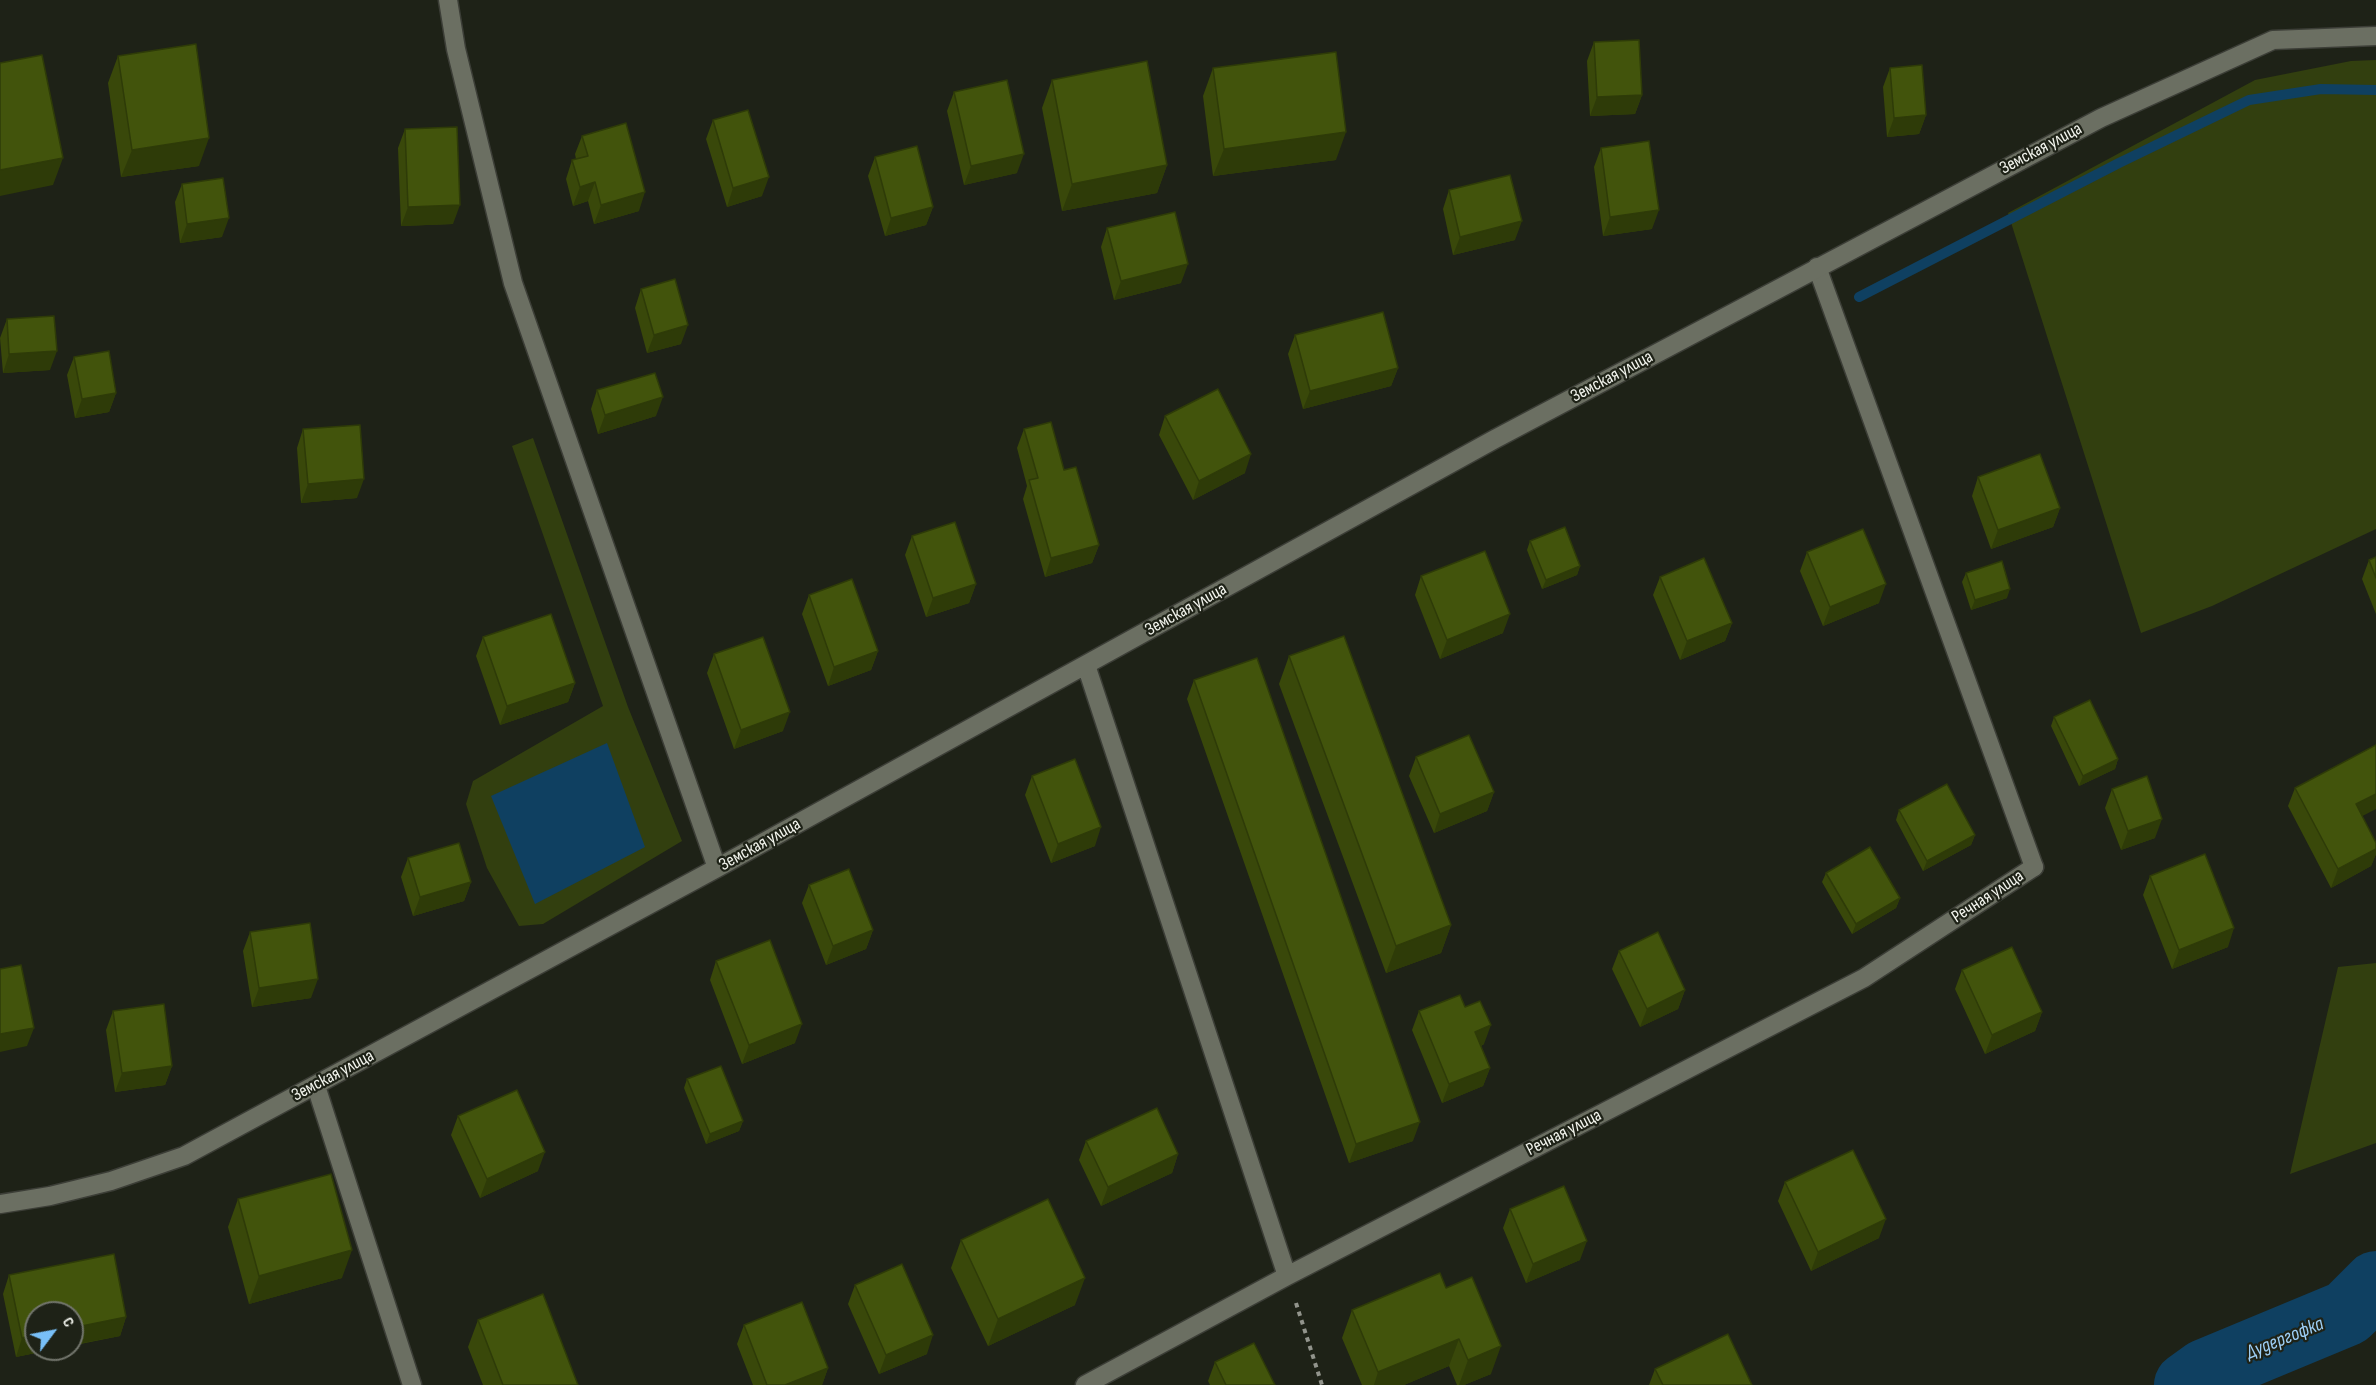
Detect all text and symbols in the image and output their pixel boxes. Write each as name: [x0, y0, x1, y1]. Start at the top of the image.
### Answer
street label: Земская улица: [1996, 118, 2086, 180]
street label: Земская улица: [1567, 346, 1657, 408]
street label: Земская улица: [1141, 579, 1231, 641]
street label: Земская улица: [715, 814, 805, 876]
street label: Речная улица: [1948, 866, 2028, 928]
street label: Земская улица: [288, 1045, 378, 1107]
street label: Речная улица: [1523, 1105, 1605, 1161]
north arrow: [24, 1301, 84, 1361]
water label: Дудергофка: [2243, 1313, 2327, 1365]
text: С: [58, 1314, 78, 1331]

